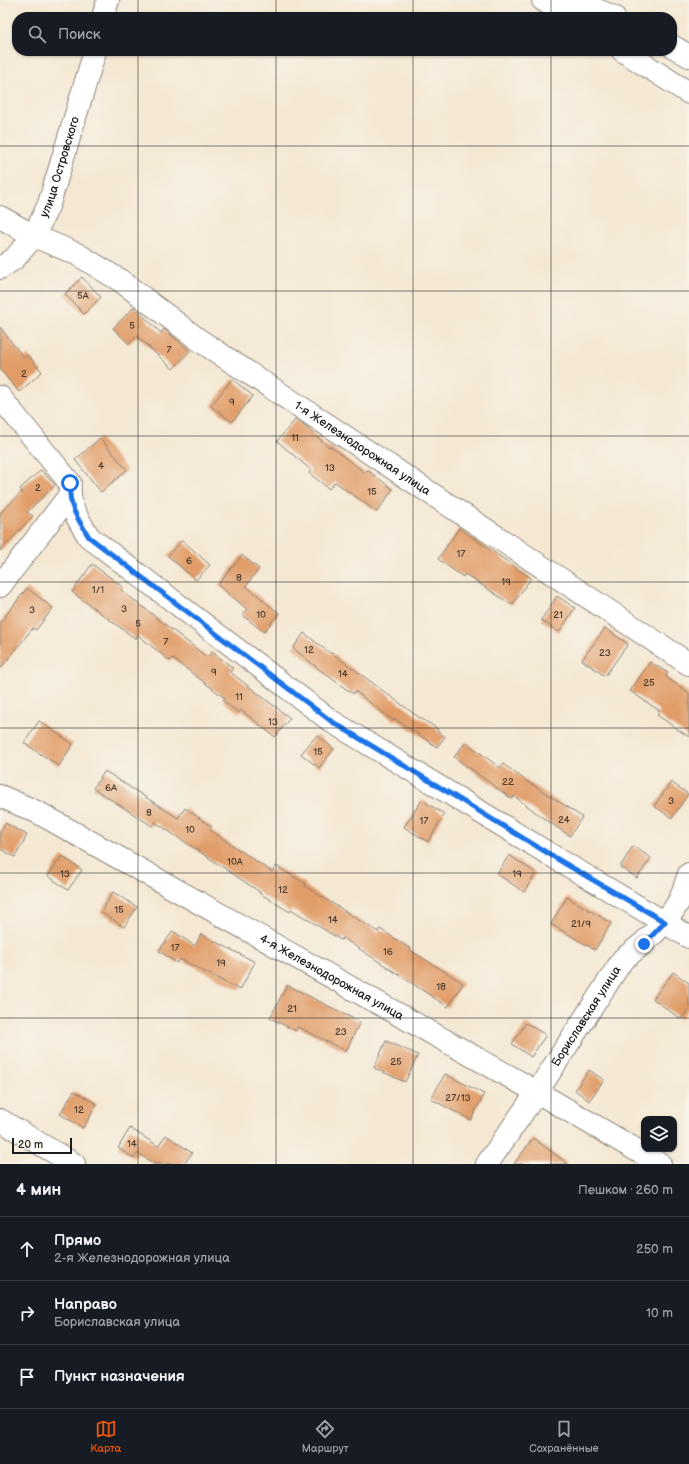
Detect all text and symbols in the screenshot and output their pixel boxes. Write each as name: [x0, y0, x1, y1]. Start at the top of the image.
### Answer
search box: [12, 12, 677, 56]
icon: search: [26, 23, 48, 45]
text: Поиск: [58, 25, 101, 44]
street label: улица Островского: [37, 115, 83, 220]
house number: 5А: [77, 290, 90, 302]
house number: 5: [129, 320, 135, 332]
house number: 7: [167, 344, 172, 356]
house number: 2: [21, 368, 27, 380]
house number: 9: [229, 396, 235, 408]
street label: 1-я Железнодорожная улица: [291, 398, 433, 499]
house number: 11: [291, 432, 299, 444]
house number: 4: [98, 460, 104, 472]
house number: 13: [325, 462, 335, 474]
route start: [61, 474, 79, 492]
house number: 2: [35, 482, 41, 494]
house number: 15: [367, 486, 377, 498]
house number: 17: [457, 548, 465, 560]
house number: 6: [186, 555, 192, 567]
house number: 8: [236, 572, 242, 584]
house number: 19: [501, 576, 511, 588]
house number: 1/1: [92, 584, 104, 596]
house number: 3: [121, 603, 127, 615]
house number: 3: [29, 604, 35, 616]
house number: 10: [256, 609, 266, 621]
house number: 21: [553, 609, 563, 621]
house number: 5: [135, 618, 141, 630]
house number: 7: [164, 636, 169, 648]
house number: 12: [304, 644, 314, 656]
house number: 23: [599, 647, 611, 659]
house number: 9: [211, 666, 217, 678]
house number: 14: [338, 668, 348, 680]
house number: 25: [643, 677, 655, 689]
house number: 11: [235, 691, 243, 703]
house number: 13: [268, 716, 278, 728]
house number: 15: [313, 746, 323, 758]
house number: 22: [502, 776, 514, 788]
house number: 6А: [105, 782, 118, 794]
house number: 3: [668, 795, 674, 807]
house number: 8: [146, 807, 152, 819]
house number: 24: [558, 814, 570, 826]
house number: 17: [420, 815, 428, 827]
house number: 10: [185, 824, 195, 836]
house number: 10А: [227, 856, 244, 868]
house number: 13: [60, 868, 70, 880]
house number: 19: [512, 868, 522, 880]
house number: 12: [278, 884, 288, 896]
house number: 15: [114, 904, 124, 916]
house number: 14: [328, 914, 338, 926]
house number: 21/9: [571, 918, 591, 930]
street label: 4-я Железнодорожная улица: [257, 931, 406, 1024]
route end: [635, 935, 653, 953]
house number: 17: [171, 942, 179, 954]
house number: 16: [383, 946, 393, 958]
house number: 19: [216, 957, 226, 969]
street label: Бориславская улица: [549, 963, 624, 1069]
house number: 18: [436, 981, 446, 993]
house number: 21: [287, 1003, 297, 1015]
house number: 23: [335, 1026, 347, 1038]
house number: 25: [390, 1056, 402, 1068]
house number: 27/13: [445, 1092, 471, 1104]
house number: 12: [74, 1104, 84, 1116]
map controls: [641, 1116, 677, 1152]
button: layers: [641, 1116, 677, 1152]
scale bar: [12, 1136, 72, 1155]
text: 20 m: [18, 1138, 43, 1151]
house number: 14: [127, 1138, 137, 1150]
text: 4 мин: [16, 1180, 61, 1200]
text: Пешком · 260 m: [578, 1182, 673, 1198]
text: Прямо: [54, 1231, 101, 1250]
icon: ahead: [16, 1238, 38, 1260]
text: 250 m: [636, 1241, 673, 1257]
text: 2-я Железнодорожная улица: [54, 1250, 230, 1266]
text: Направо: [54, 1295, 117, 1314]
icon: right: [16, 1302, 38, 1324]
text: 10 m: [646, 1305, 673, 1321]
text: Бориславская улица: [54, 1314, 180, 1330]
icon: arrive: [16, 1366, 38, 1388]
text: Пункт назначения: [54, 1367, 185, 1386]
tab: Карта: [90, 1418, 121, 1455]
tab: Маршрут: [302, 1418, 349, 1455]
tab: Сохранённые: [529, 1418, 599, 1455]

